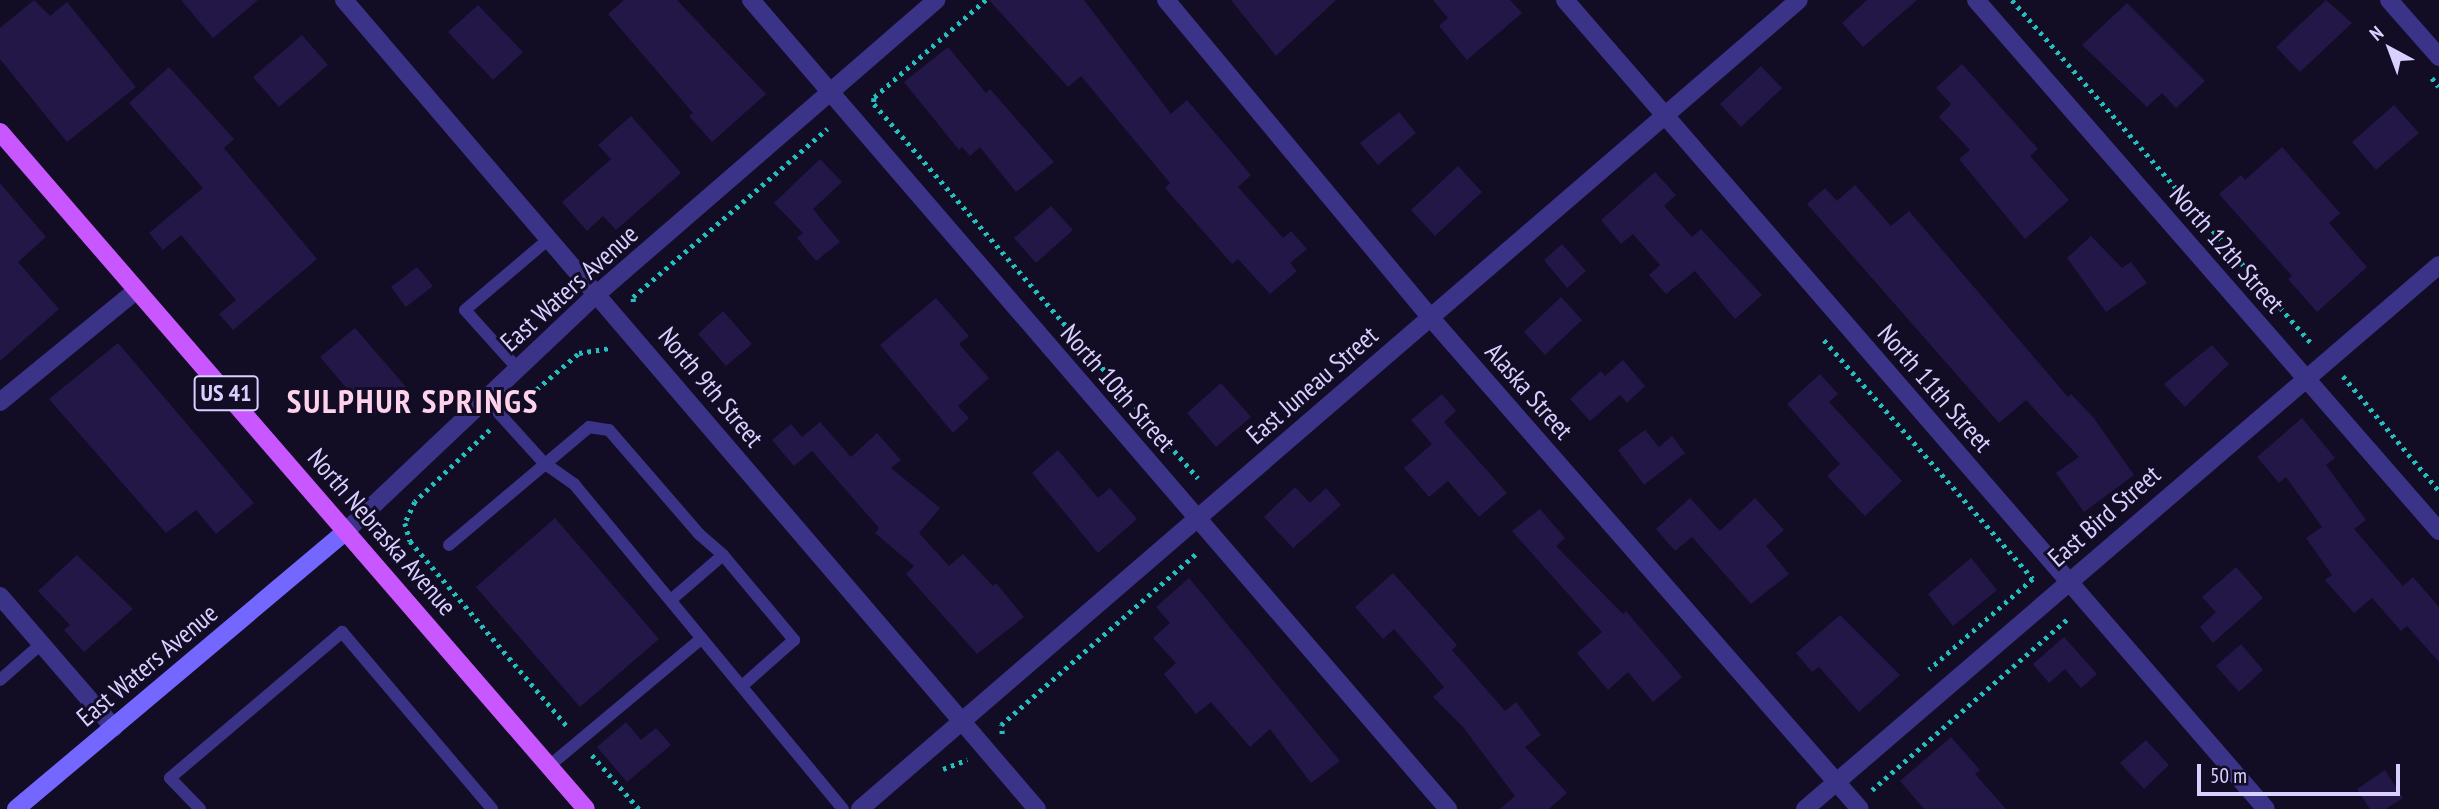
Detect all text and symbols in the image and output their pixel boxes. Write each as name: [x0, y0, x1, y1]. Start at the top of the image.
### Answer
north arrow: [2355, 14, 2425, 84]
text: N: [2364, 21, 2388, 46]
street label: North 12th Street: [2163, 179, 2291, 319]
street label: East Waters Avenue: [494, 218, 644, 358]
street label: North 10th Street: [1054, 318, 1182, 458]
street label: North 11th Street: [1871, 318, 1999, 458]
street label: East Juneau Street: [1240, 320, 1384, 450]
street label: North 9th Street: [652, 321, 770, 453]
street label: Alaska Street: [1479, 336, 1579, 446]
road number: US 41: [193, 372, 259, 414]
district label: SULPHUR SPRINGS: [289, 381, 537, 421]
street label: North Nebraska Avenue: [301, 442, 463, 622]
street label: East Bird Street: [2041, 459, 2167, 573]
street label: East Waters Avenue: [70, 597, 224, 733]
scale bar: [2201, 750, 2404, 794]
text: 50 m: [2210, 762, 2247, 789]

